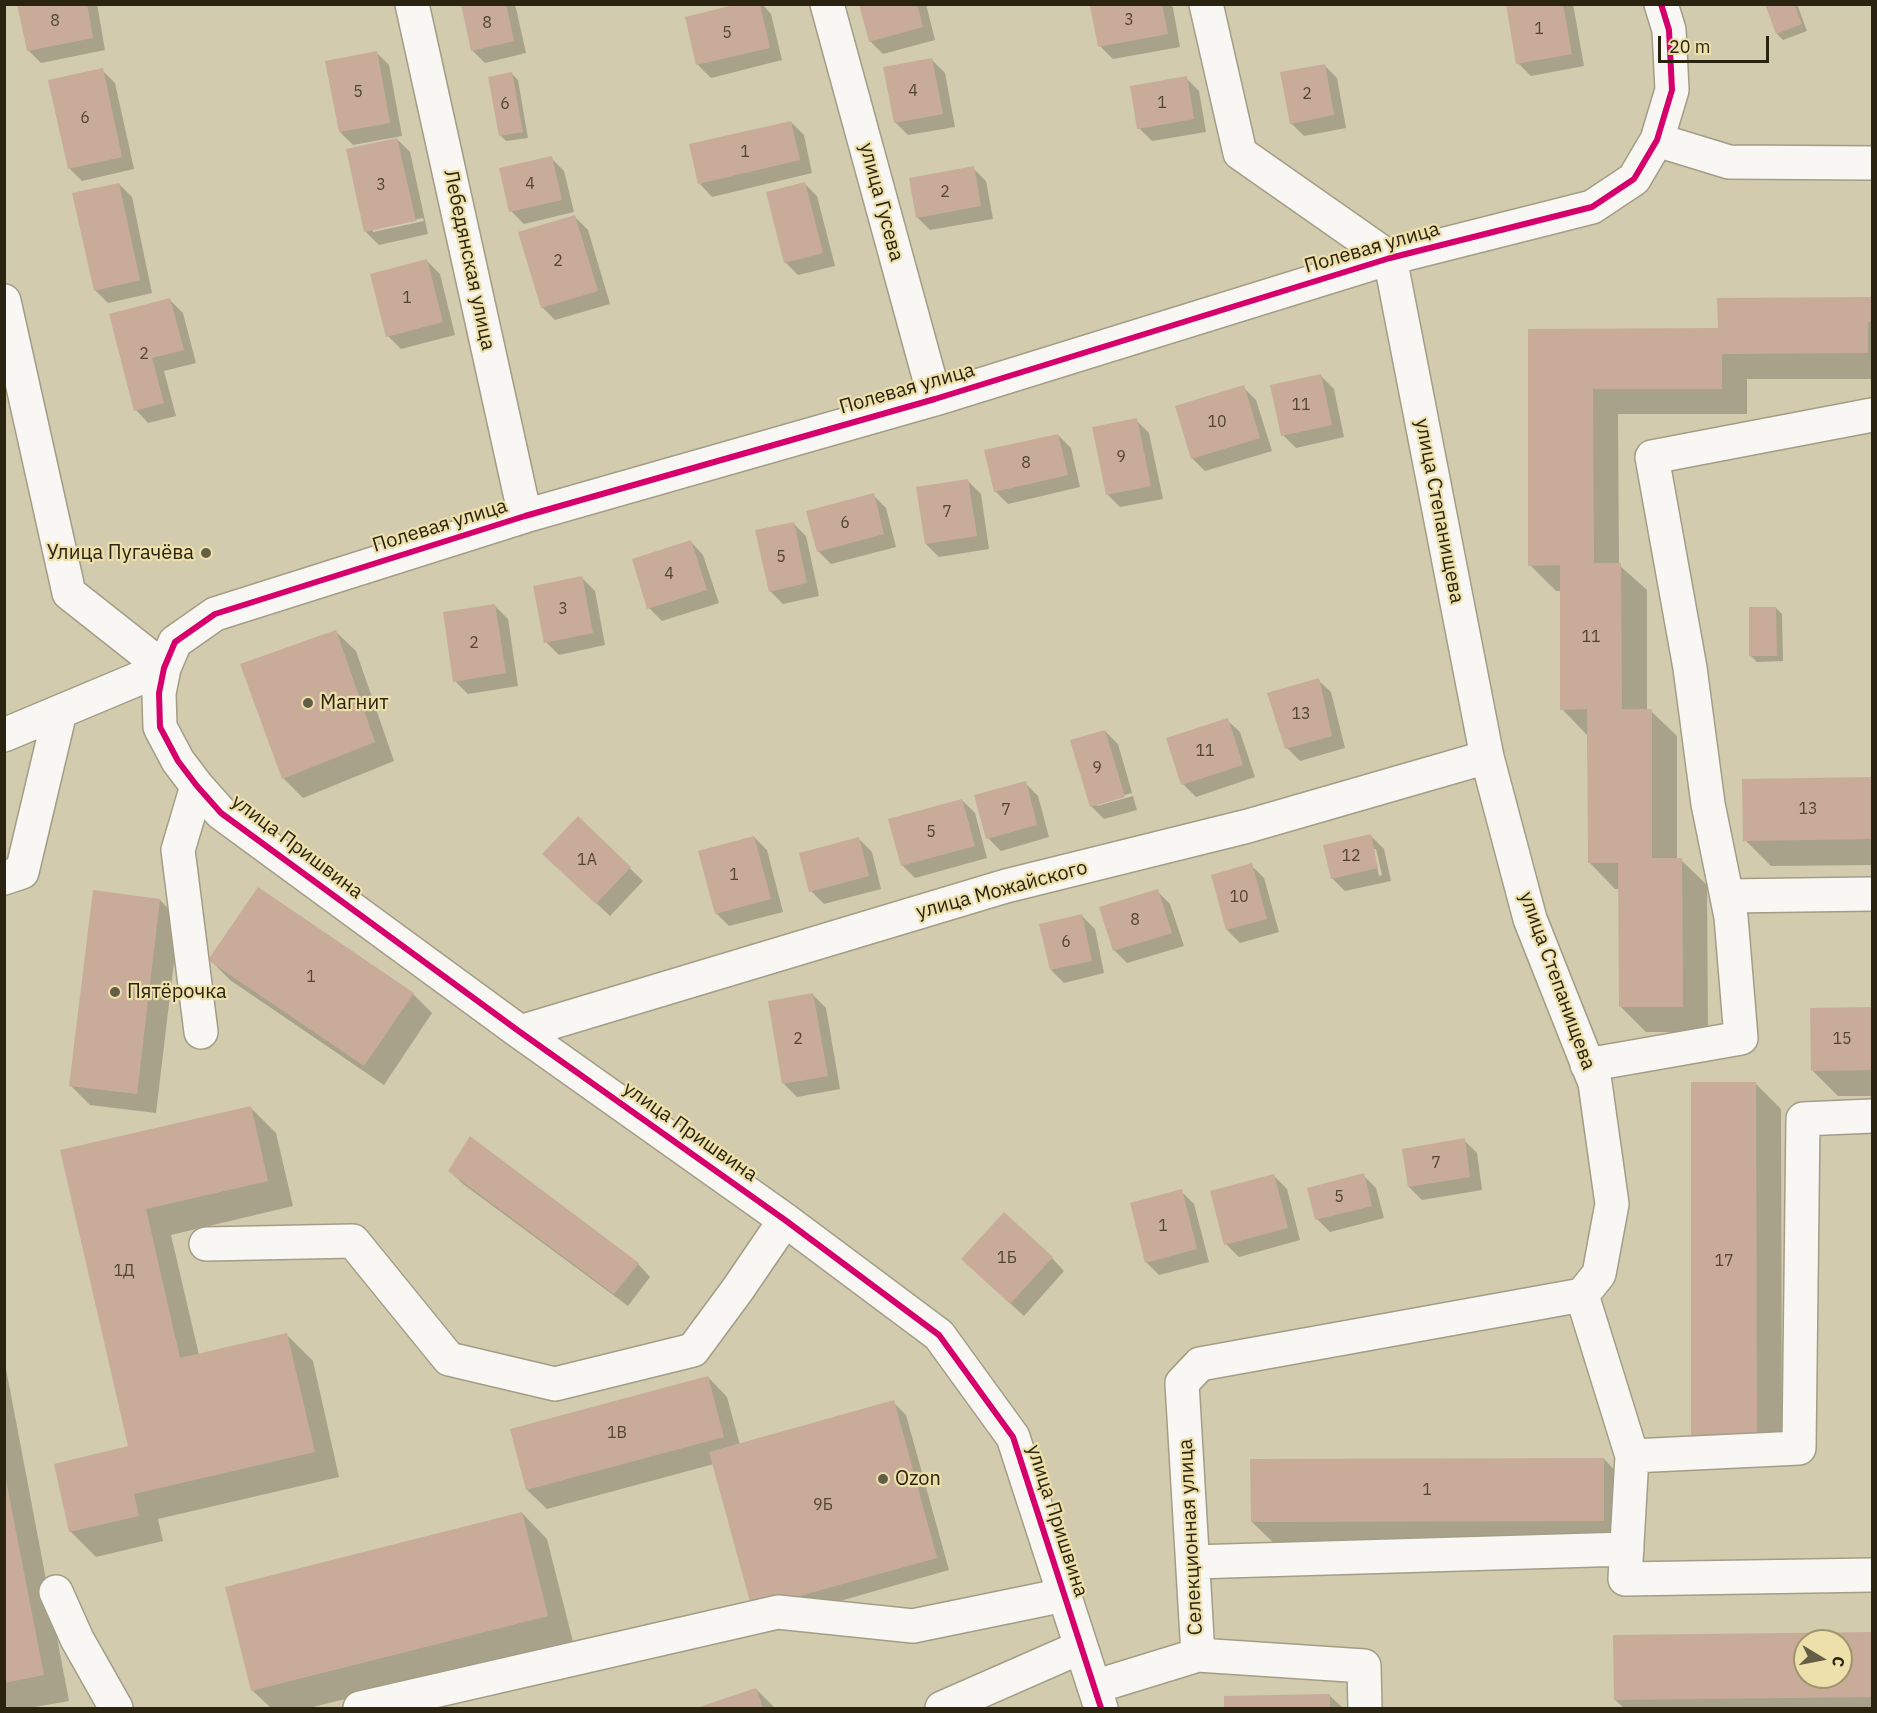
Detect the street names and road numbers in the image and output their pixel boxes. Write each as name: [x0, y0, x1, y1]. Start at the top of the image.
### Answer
street label: улица Гусева: [854, 140, 908, 264]
street label: Лебедянская улица: [438, 168, 500, 352]
street label: Полевая улица: [1301, 217, 1443, 279]
street label: Полевая улица: [836, 358, 978, 420]
street label: улица Степанищева: [1409, 417, 1469, 605]
street label: Полевая улица: [370, 494, 510, 558]
street label: улица Пришвина: [226, 790, 368, 904]
street label: улица Можайского: [914, 856, 1090, 924]
street label: улица Степанищева: [1514, 889, 1600, 1073]
street label: улица Пришвина: [618, 1077, 762, 1187]
street label: Селекционная улица: [1174, 1438, 1208, 1636]
street label: улица Пришвина: [1021, 1442, 1093, 1600]

